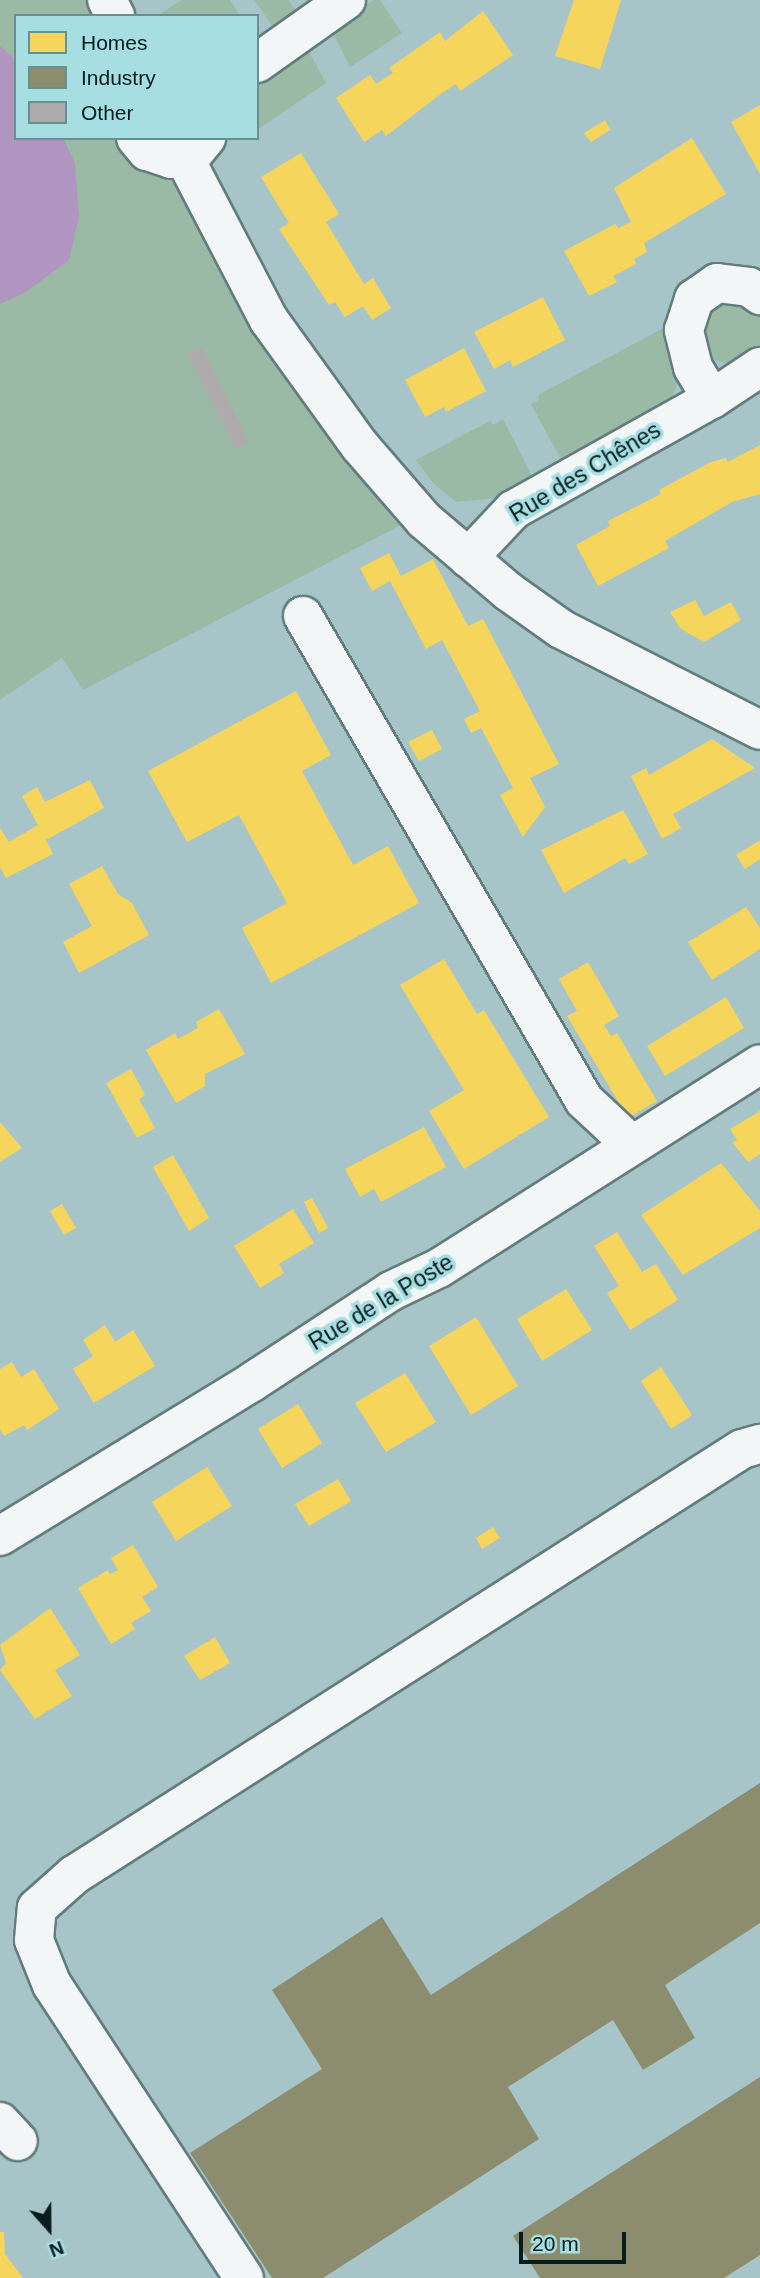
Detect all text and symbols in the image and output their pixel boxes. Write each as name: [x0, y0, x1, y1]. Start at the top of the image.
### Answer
legend: [14, 14, 259, 140]
text: Homes: [81, 31, 148, 54]
text: Industry: [81, 66, 156, 89]
text: Other: [81, 101, 134, 124]
street label: Rue des Chênes: [504, 416, 666, 528]
street label: Rue de la Poste: [304, 1248, 458, 1356]
north arrow: [14, 2194, 84, 2264]
scale bar: [522, 2218, 629, 2262]
text: 20 m: [532, 2232, 579, 2255]
text: N: [47, 2237, 67, 2261]

